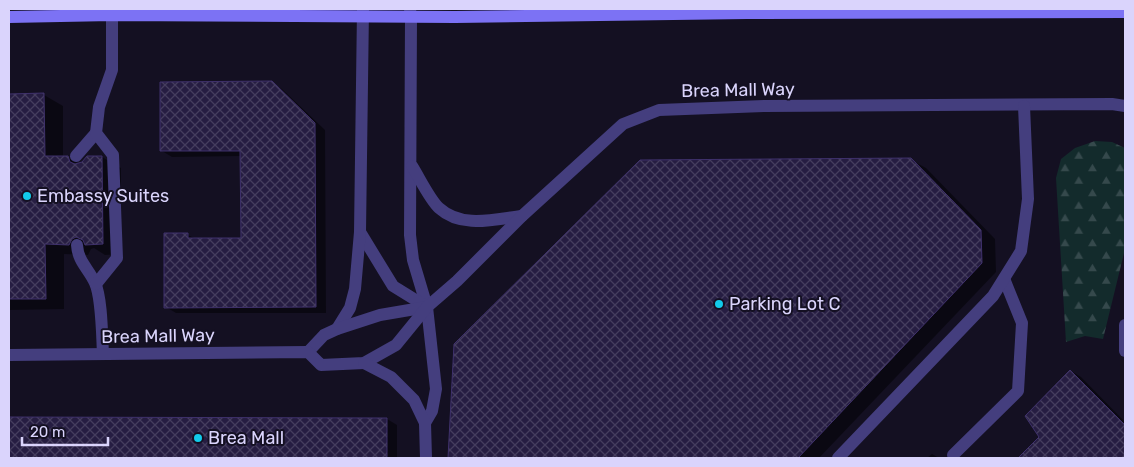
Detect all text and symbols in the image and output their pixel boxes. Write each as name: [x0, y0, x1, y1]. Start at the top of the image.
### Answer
street label: Brea Mall Way: [681, 78, 795, 102]
place label: Embassy Suites: [37, 185, 169, 207]
marker: Embassy Suites: [21, 190, 33, 202]
place label: Parking Lot C: [729, 293, 841, 315]
marker: Parking Lot C: [713, 298, 725, 310]
street label: Brea Mall Way: [101, 324, 215, 348]
scale bar: [22, 414, 109, 446]
text: 20 m: [30, 423, 65, 441]
place label: Brea Mall: [208, 427, 284, 449]
marker: Brea Mall: [192, 432, 204, 444]

